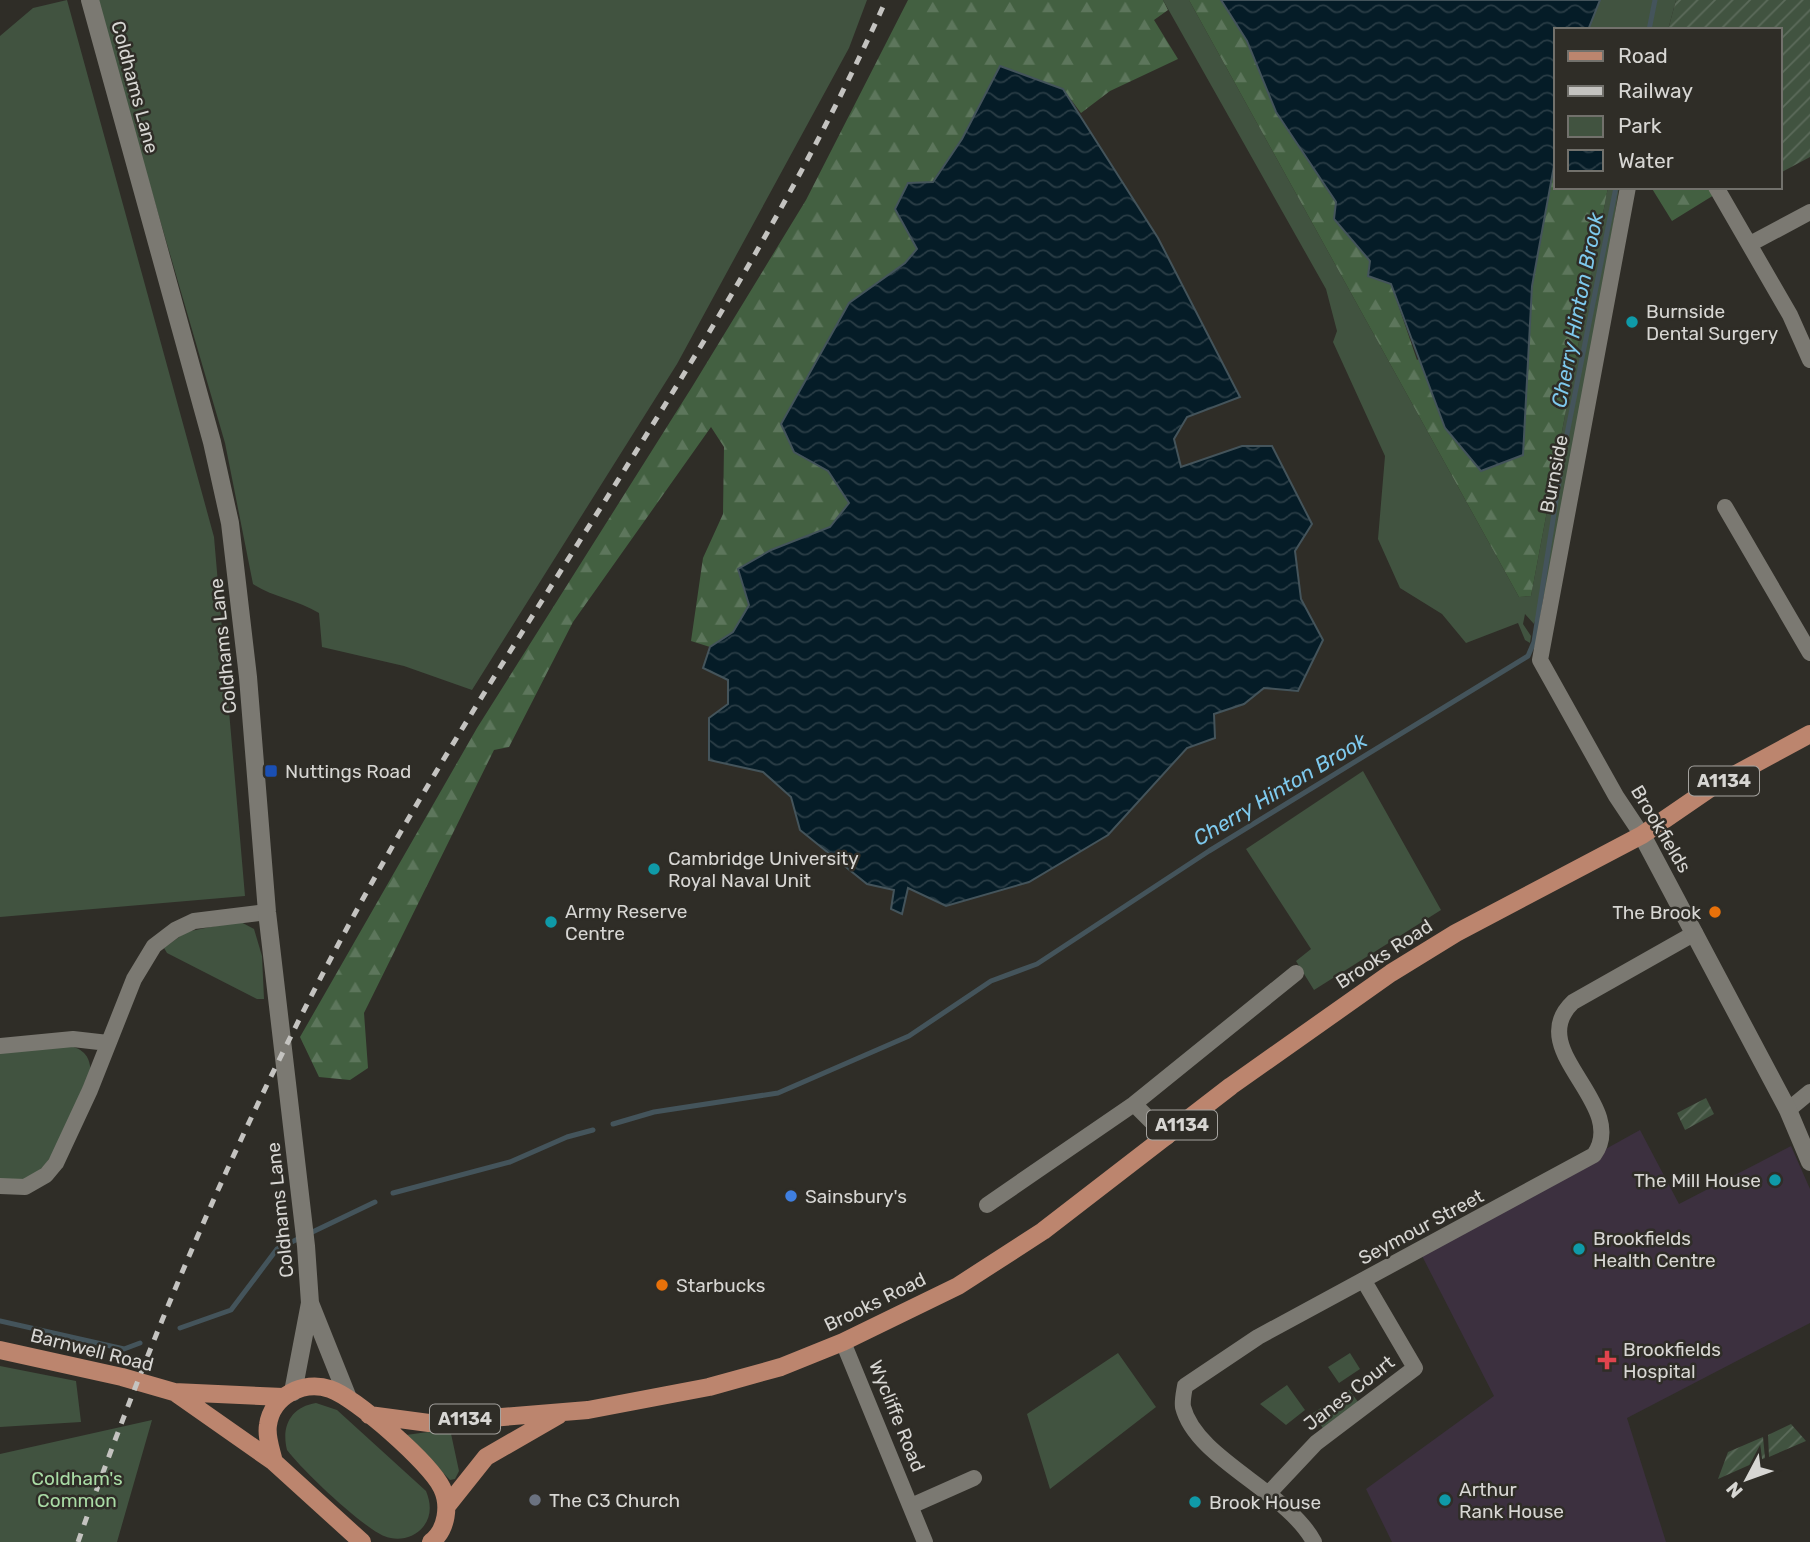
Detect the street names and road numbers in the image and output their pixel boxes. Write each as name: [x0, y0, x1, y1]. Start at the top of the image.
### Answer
street label: Coldhams Lane: [106, 18, 164, 156]
street label: Burnside: [1535, 433, 1573, 515]
street label: Coldhams Lane: [204, 577, 242, 715]
road number: A1134: [1689, 766, 1759, 796]
street label: Brookfields: [1626, 781, 1696, 877]
street label: Brooks Road: [1331, 914, 1437, 994]
road number: A1134: [1147, 1110, 1217, 1140]
street label: Coldhams Lane: [261, 1141, 299, 1279]
street label: Seymour Street: [1355, 1184, 1488, 1270]
street label: Brooks Road: [820, 1267, 930, 1337]
street label: Barnwell Road: [28, 1324, 156, 1376]
street label: Janes Court: [1299, 1350, 1399, 1435]
street label: Wycliffe Road: [864, 1357, 930, 1475]
road number: A1134: [430, 1404, 500, 1434]

